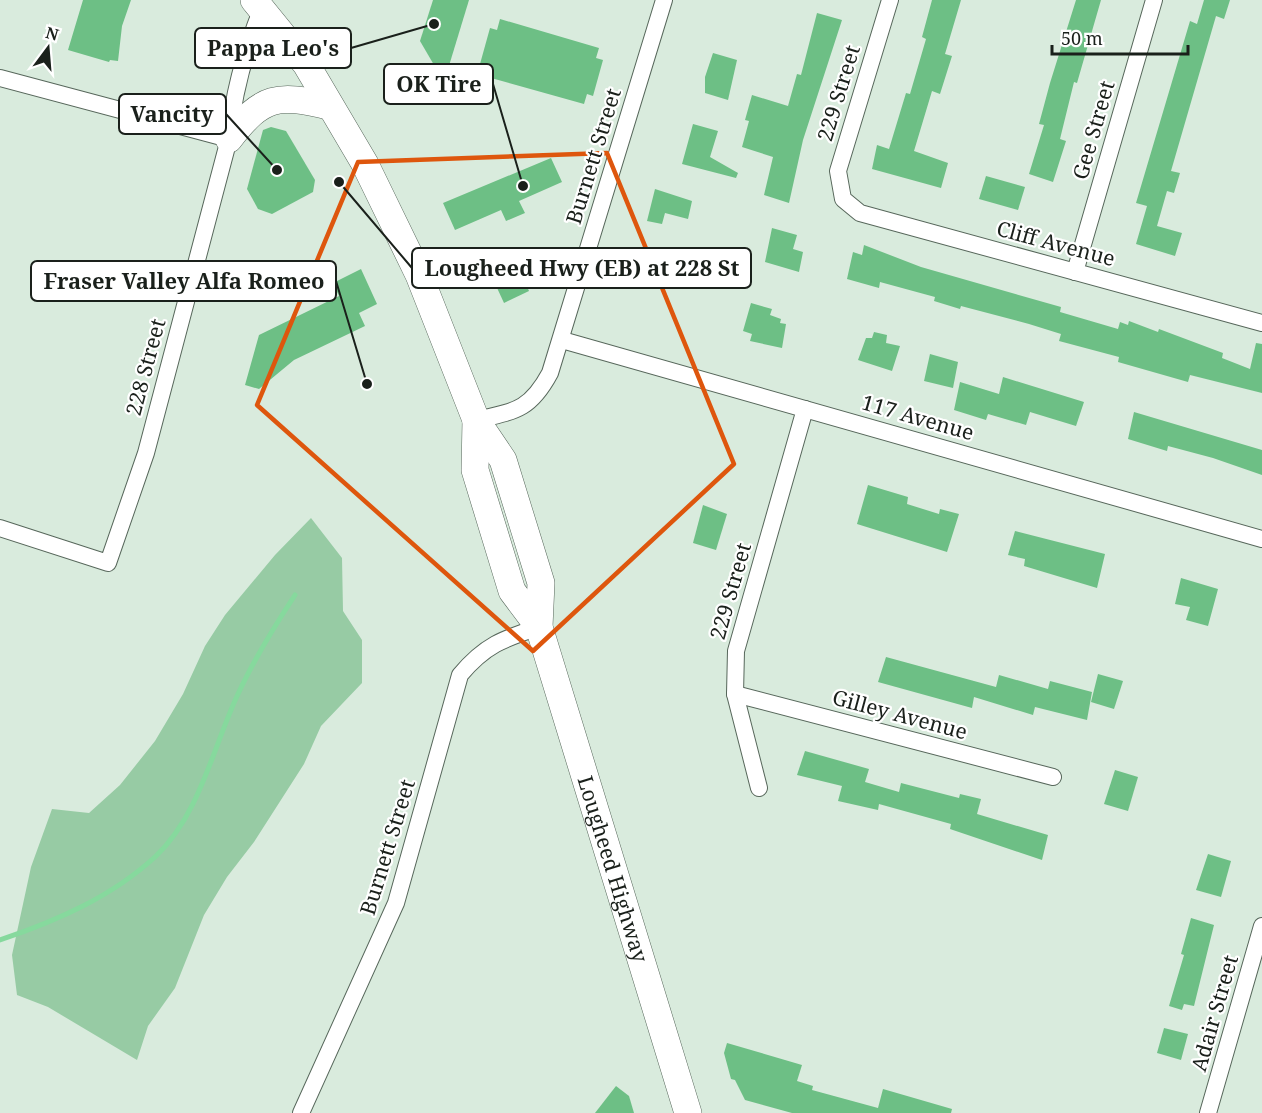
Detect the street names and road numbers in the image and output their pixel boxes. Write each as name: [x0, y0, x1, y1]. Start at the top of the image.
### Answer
street label: 229 Street: [810, 41, 866, 145]
street label: Gee Street: [1066, 77, 1120, 183]
street label: Burnett Street: [559, 85, 627, 227]
street label: Cliff Avenue: [994, 214, 1118, 272]
street label: 228 Street: [119, 315, 171, 419]
street label: 117 Avenue: [859, 388, 977, 446]
street label: 229 Street: [703, 539, 757, 643]
street label: Gilley Avenue: [830, 683, 970, 745]
street label: Lougheed Highway: [571, 772, 655, 966]
street label: Burnett Street: [353, 776, 421, 918]
street label: Adair Street: [1184, 952, 1244, 1074]

